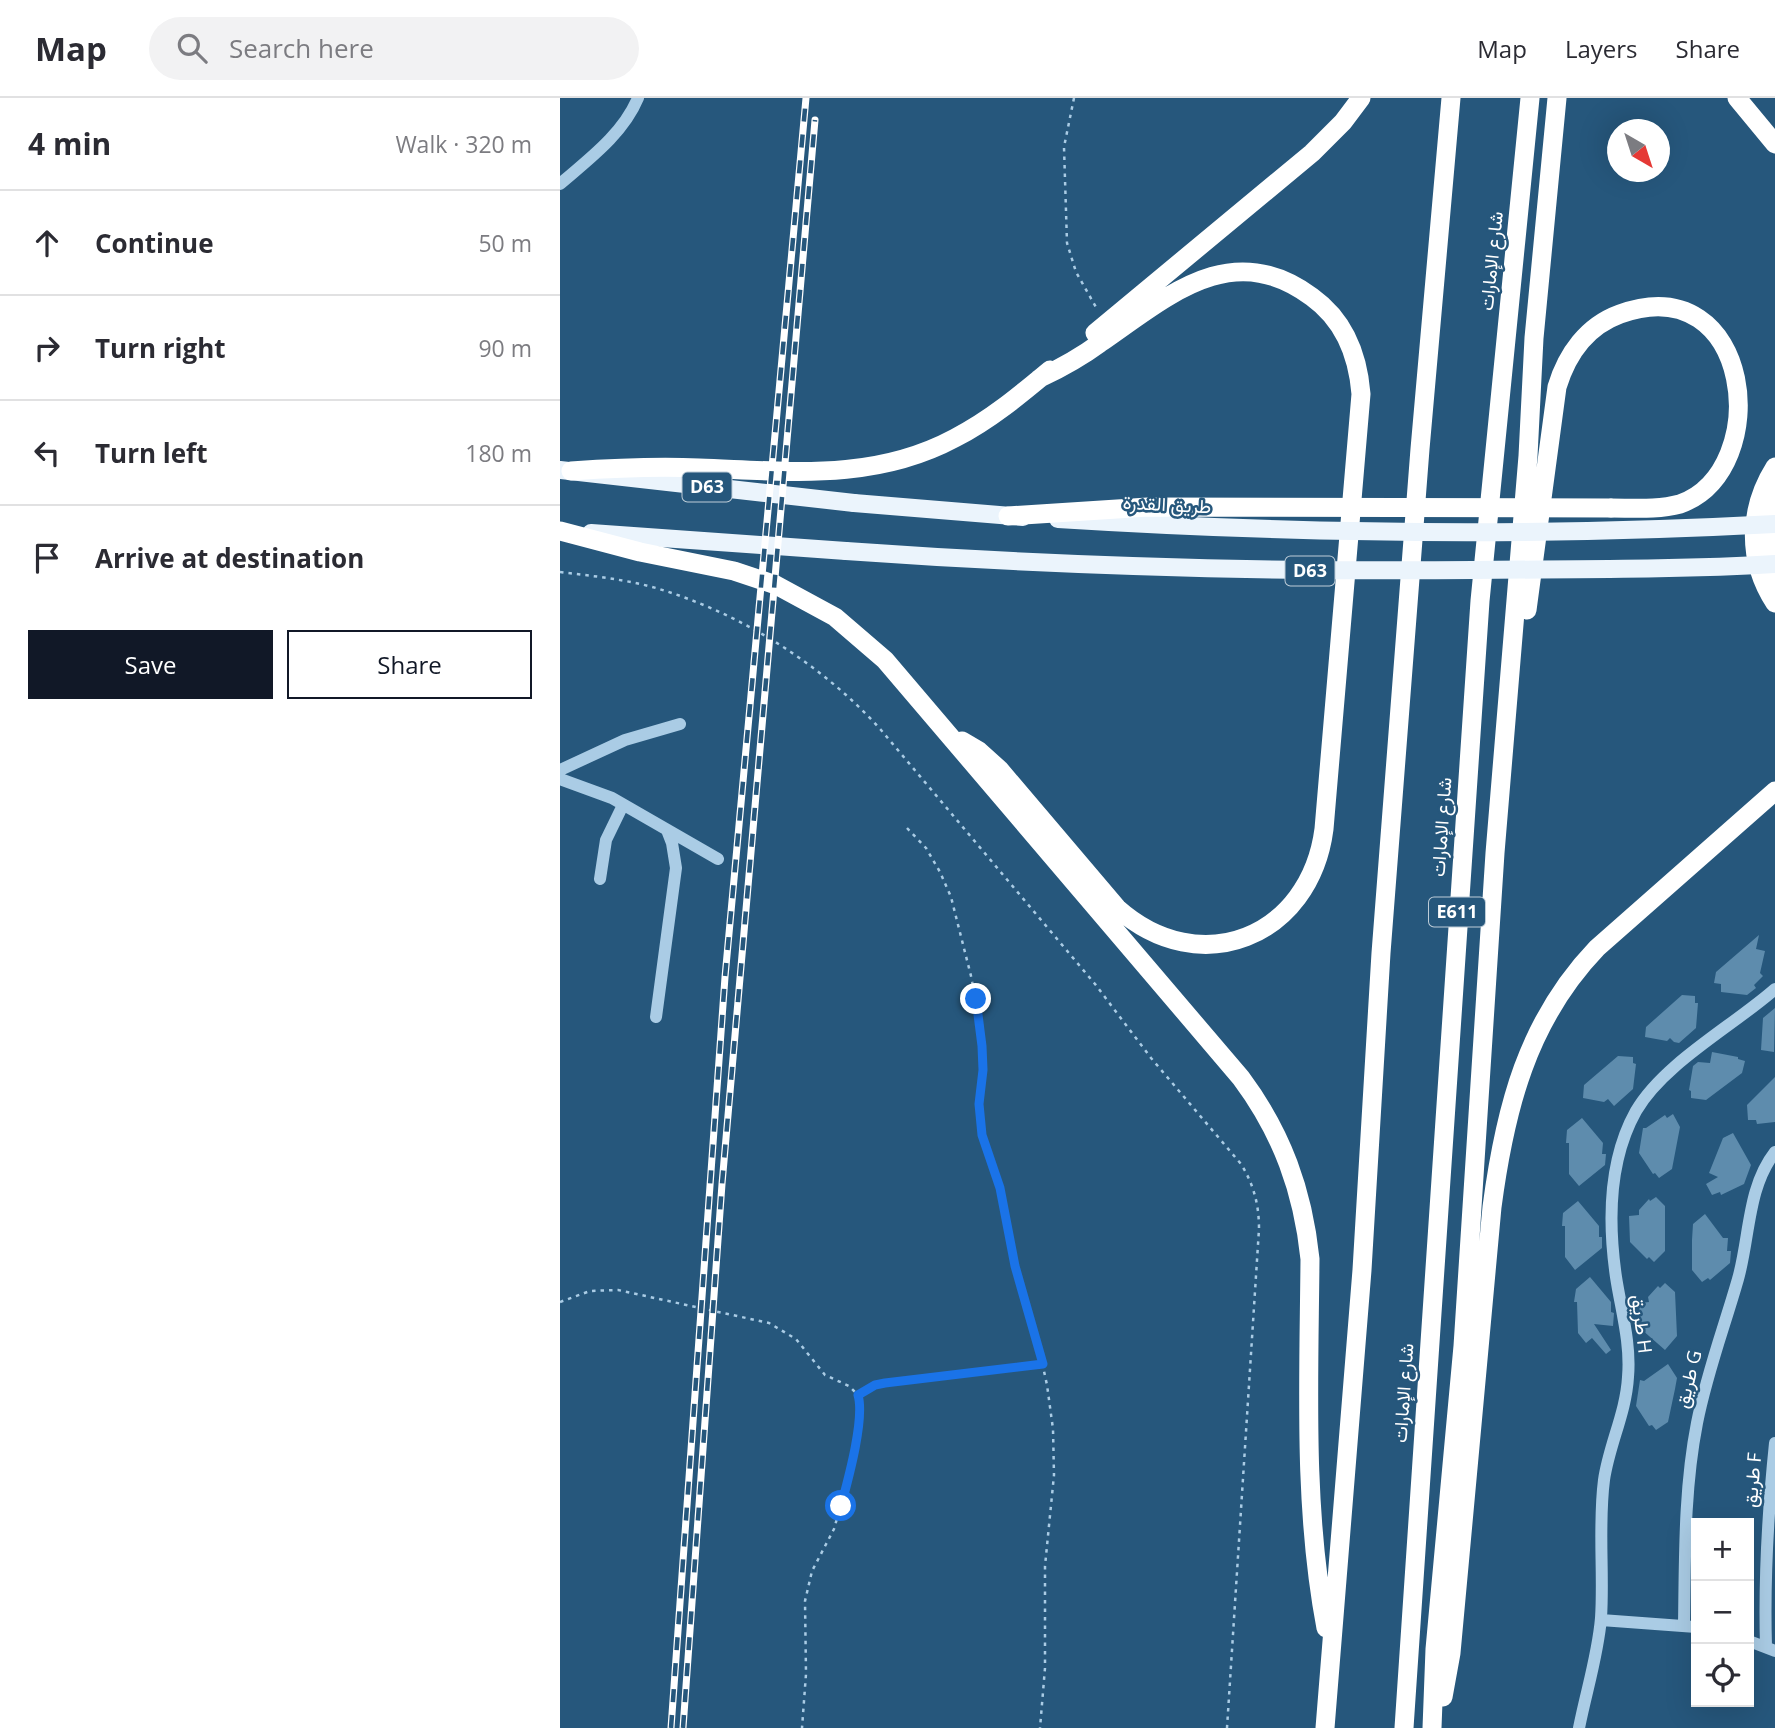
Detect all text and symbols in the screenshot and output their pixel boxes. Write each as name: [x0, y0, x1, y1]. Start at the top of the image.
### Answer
search box: [149, 17, 639, 80]
text: Map: [35, 26, 107, 71]
icon: search: [173, 29, 211, 67]
text: Search here: [229, 30, 374, 66]
text: Map: [1477, 32, 1527, 65]
text: Layers: [1565, 32, 1638, 65]
text: Share: [1676, 32, 1740, 65]
north arrow: [1607, 119, 1670, 182]
text: 4 min: [28, 123, 111, 164]
text: Walk · 320 m: [395, 128, 532, 160]
street label: شارع الإمارات: [1473, 210, 1509, 312]
icon: ahead: [28, 224, 66, 262]
text: Continue: [95, 225, 214, 261]
text: 50 m: [478, 227, 532, 259]
icon: right: [28, 329, 66, 367]
text: Turn right: [95, 330, 226, 366]
text: 90 m: [478, 332, 532, 364]
icon: left: [28, 434, 66, 472]
text: Turn left: [95, 435, 207, 471]
text: 180 m: [465, 437, 532, 469]
road number: D63: [682, 472, 732, 502]
street label: طريق القدرة: [1122, 489, 1212, 519]
icon: arrive: [28, 539, 66, 577]
text: Arrive at destination: [95, 540, 364, 576]
road number: D63: [1286, 556, 1334, 586]
button: Save: [28, 630, 273, 699]
button: Share: [287, 630, 532, 699]
street label: شارع الإمارات: [1425, 776, 1457, 878]
road number: E611: [1429, 898, 1485, 926]
route end: [960, 983, 991, 1014]
street label: طريق H: [1625, 1293, 1659, 1355]
street label: شارع الإمارات: [1387, 1342, 1419, 1444]
street label: طريق G: [1668, 1347, 1708, 1411]
street label: طريق F: [1737, 1451, 1767, 1509]
route start: [825, 1490, 856, 1521]
map controls: [1691, 1518, 1754, 1707]
button: +: [1691, 1518, 1754, 1581]
button: −: [1691, 1581, 1754, 1644]
button: locate: [1691, 1644, 1754, 1707]

